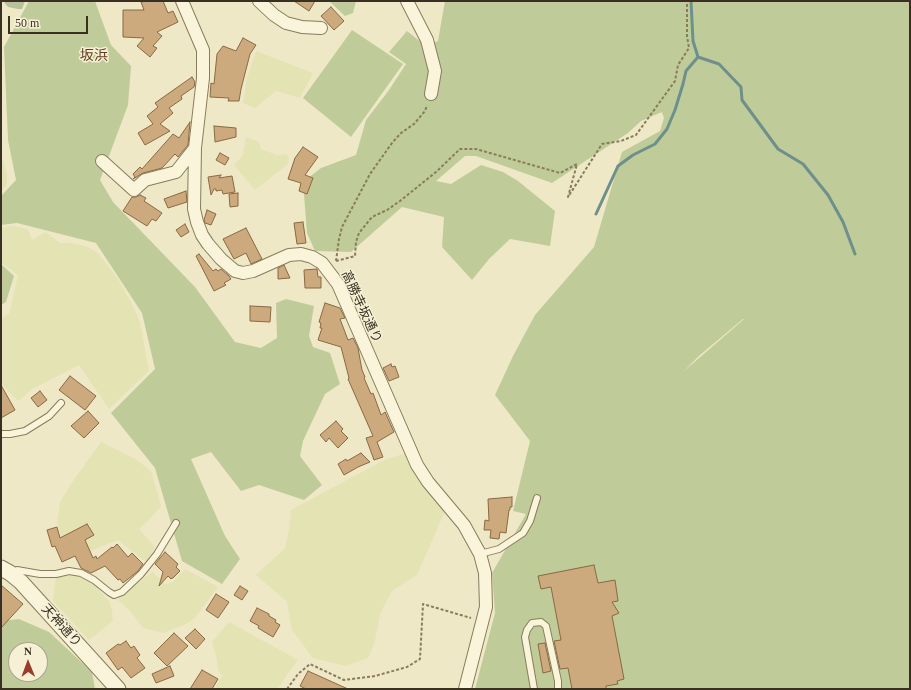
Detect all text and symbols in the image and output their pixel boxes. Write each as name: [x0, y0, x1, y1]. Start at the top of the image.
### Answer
scale bar: [10, 8, 90, 34]
text: 50 m: [15, 16, 39, 30]
district label: 坂浜: [80, 48, 108, 64]
street label: 高勝寺坂通り: [337, 268, 385, 346]
street label: 天神通り: [38, 601, 84, 651]
north arrow: [8, 642, 48, 682]
text: N: [24, 645, 32, 657]

